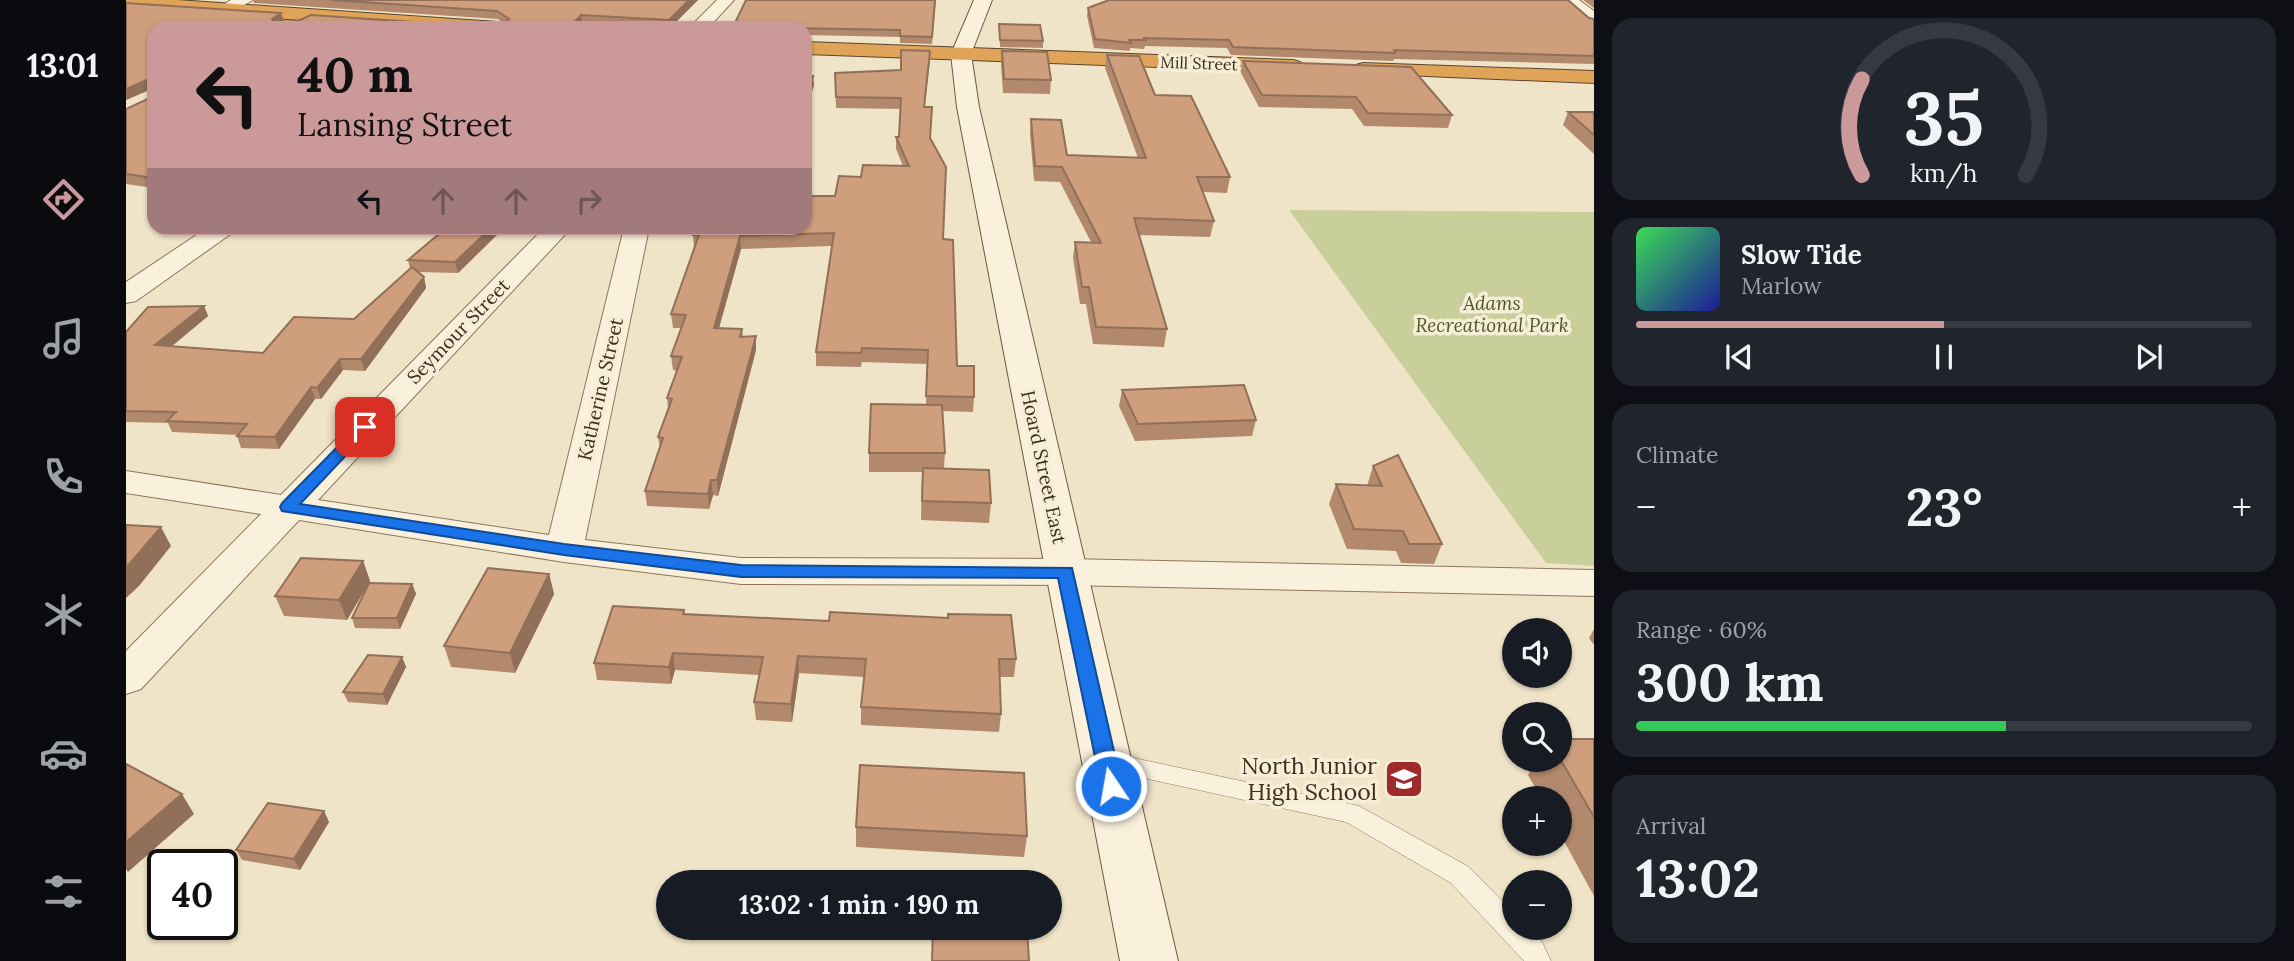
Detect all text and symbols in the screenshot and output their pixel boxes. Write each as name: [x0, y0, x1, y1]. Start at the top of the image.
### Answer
text: 40 m: [297, 43, 413, 105]
text: 13:01: [27, 45, 99, 86]
icon: left: [182, 49, 273, 140]
street label: Mill Street: [1160, 52, 1239, 74]
text: 35: [1904, 72, 1984, 165]
text: Lansing Street: [297, 104, 512, 145]
text: km/h: [1910, 157, 1978, 189]
icon: directions: [39, 175, 88, 224]
icon: left: [351, 182, 389, 220]
icon: ahead: [424, 182, 462, 220]
icon: ahead: [497, 182, 535, 220]
icon: right: [570, 182, 608, 220]
text: Slow Tide: [1741, 238, 1862, 271]
text: Marlow: [1741, 271, 1822, 300]
street label: Seymour Street: [402, 273, 515, 389]
park label: Adams Recreational Park: [1415, 291, 1569, 337]
icon: music: [39, 314, 88, 363]
street label: Katherine Street: [572, 315, 628, 463]
icon: previous: [1720, 338, 1758, 376]
icon: pause: [1925, 338, 1963, 376]
icon: next: [2130, 338, 2168, 376]
street label: Hoard Street East: [1016, 388, 1072, 547]
pin: [335, 397, 395, 457]
icon: arrive: [346, 408, 384, 446]
text: Climate: [1636, 440, 1718, 469]
icon: phone: [39, 452, 88, 501]
text: 23°: [1906, 474, 1982, 540]
text: −: [1636, 483, 1656, 531]
text: +: [2232, 483, 2252, 531]
icon: climate: [39, 590, 88, 639]
text: Range · 60%: [1636, 615, 1767, 644]
map controls: [1502, 618, 1572, 940]
button: sound: [1502, 618, 1572, 688]
text: 300 km: [1636, 649, 1824, 715]
button: search: [1502, 702, 1572, 772]
icon: car: [39, 729, 88, 778]
position arrow: [1074, 749, 1148, 823]
place label: North Junior High School: [1241, 751, 1377, 806]
school or university icon: North Junior High School: [1383, 758, 1425, 800]
button: +: [1502, 786, 1572, 856]
text: Arrival: [1636, 811, 1706, 840]
text: 13:02: [1636, 845, 1760, 911]
speed limit sign: 40: [147, 849, 238, 940]
icon: filters: [39, 867, 88, 916]
button: −: [1502, 870, 1572, 940]
text: 13:02 · 1 min · 190 m: [739, 888, 979, 921]

